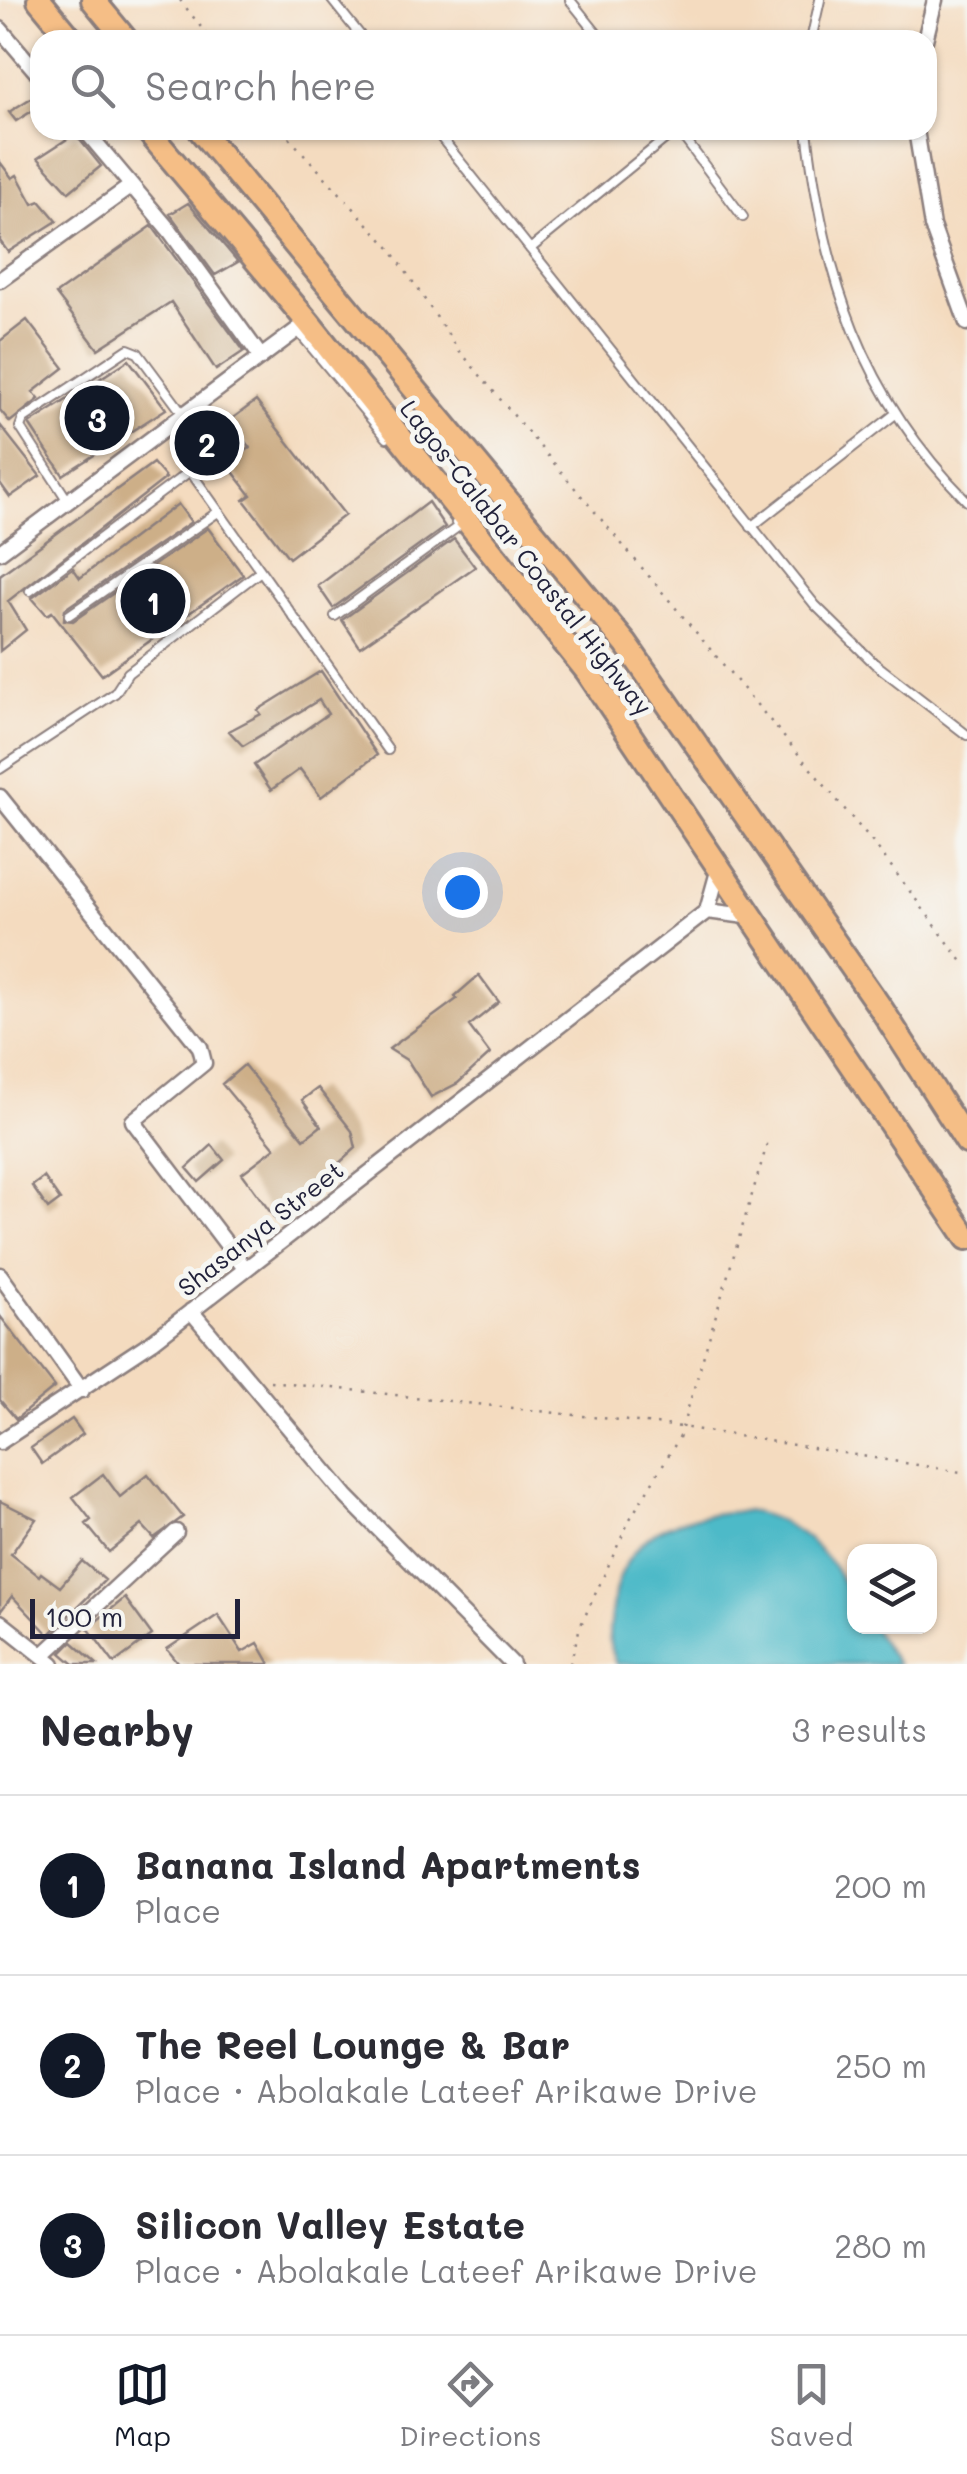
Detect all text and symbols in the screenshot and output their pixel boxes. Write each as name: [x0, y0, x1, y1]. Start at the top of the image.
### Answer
search box: [30, 30, 937, 140]
icon: search: [65, 58, 120, 113]
text: Search here: [145, 60, 376, 110]
pin: 3: [64, 380, 130, 456]
street label: Lagos-Calabar Coastal Highway: [393, 393, 660, 722]
pin: 2: [174, 406, 240, 480]
pin: 1: [120, 564, 186, 638]
your location: [437, 867, 488, 918]
street label: Shasanya Street: [171, 1153, 350, 1303]
map controls: [847, 1544, 937, 1634]
button: layers: [847, 1544, 937, 1634]
scale bar: [30, 1594, 240, 1638]
text: 100 m: [45, 1598, 123, 1634]
text: Nearby: [40, 1702, 194, 1757]
text: 3 results: [791, 1708, 927, 1750]
text: Banana Island Apartments: [135, 1839, 641, 1889]
text: 1: [65, 1864, 80, 1906]
text: 200 m: [834, 1864, 927, 1906]
text: Place: [135, 1889, 221, 1931]
text: The Reel Lounge & Bar: [135, 2019, 570, 2069]
text: 2: [64, 2044, 81, 2086]
text: 250 m: [835, 2044, 927, 2086]
text: Place · Abolakale Lateef Arikawe Drive: [135, 2069, 758, 2111]
text: Silicon Valley Estate: [135, 2199, 525, 2249]
text: 3: [63, 2224, 82, 2266]
text: 280 m: [834, 2224, 927, 2266]
text: Place · Abolakale Lateef Arikawe Drive: [135, 2249, 758, 2291]
tab: Map: [114, 2357, 171, 2453]
tab: Directions: [399, 2357, 542, 2453]
tab: Saved: [770, 2357, 853, 2453]

